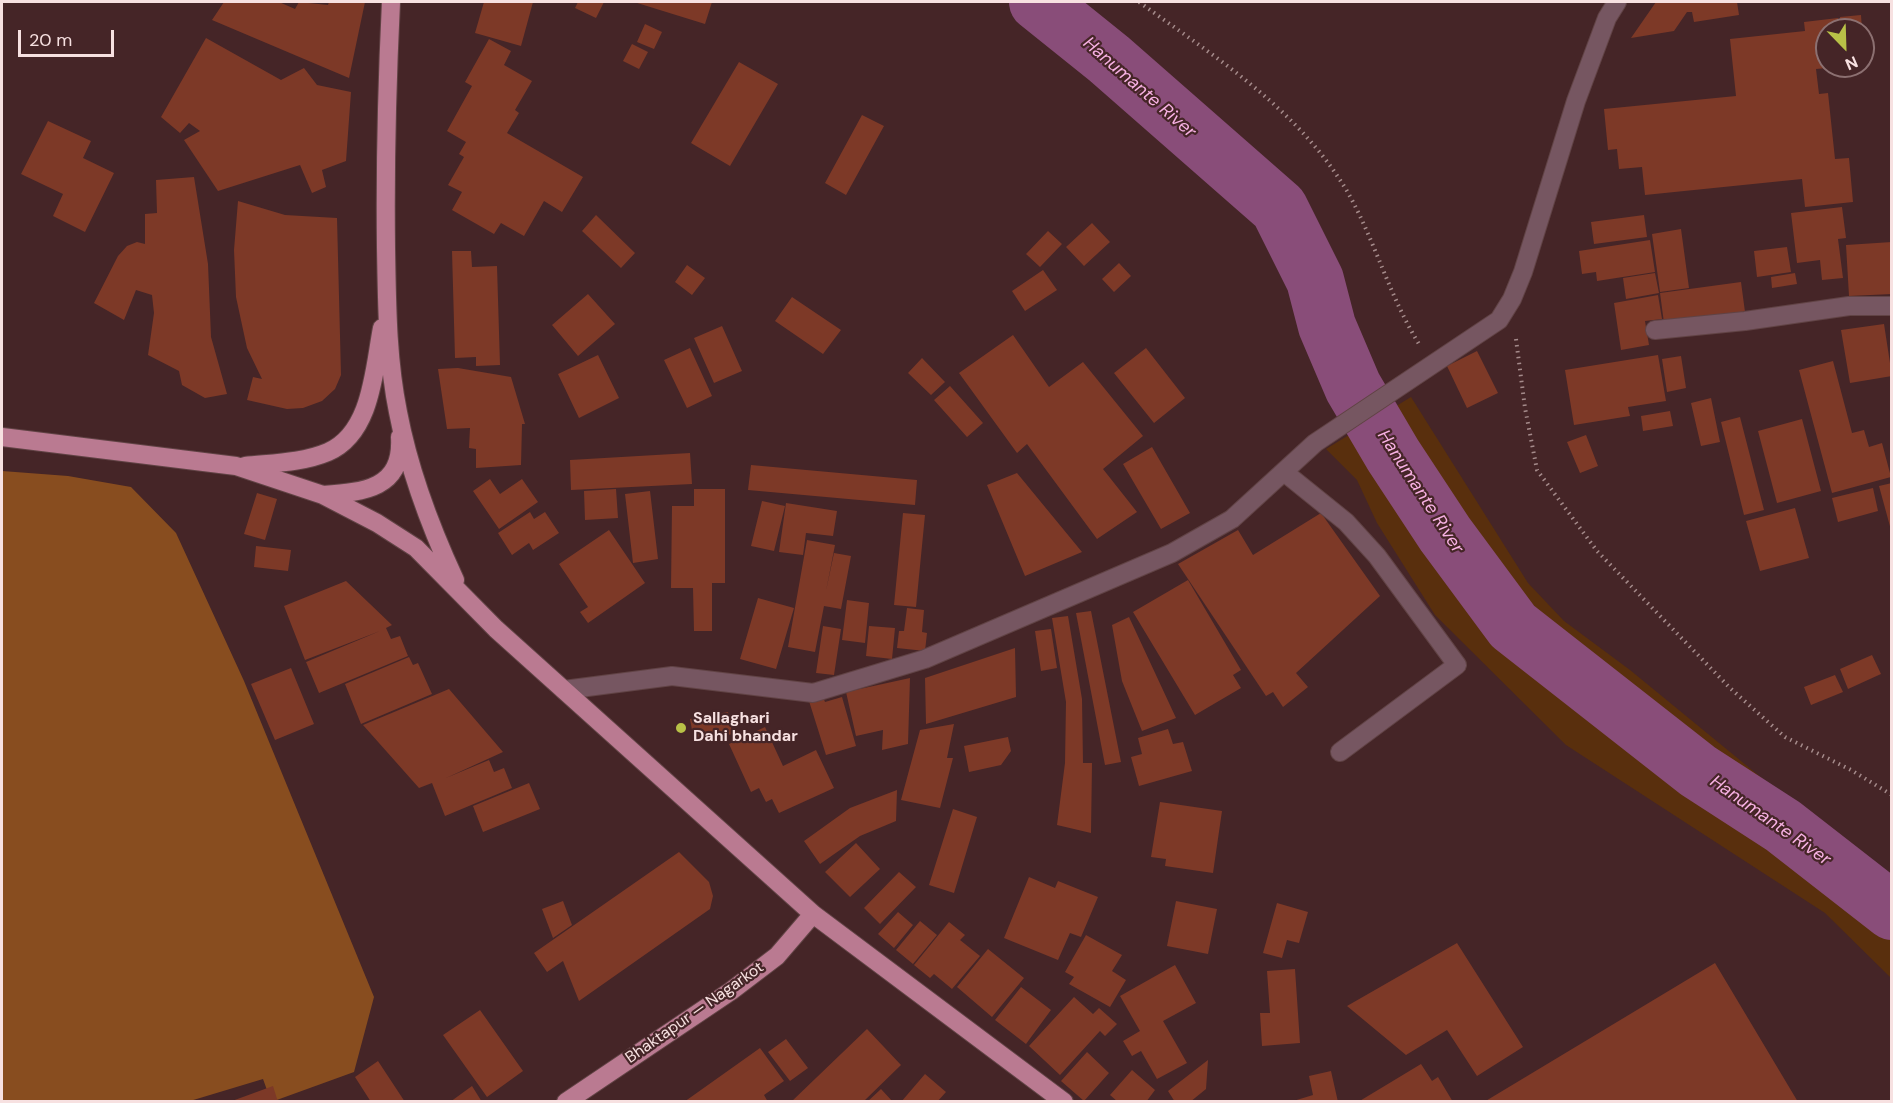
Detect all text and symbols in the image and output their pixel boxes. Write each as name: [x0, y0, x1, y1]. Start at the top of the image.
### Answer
scale bar: [21, 18, 117, 56]
north arrow: [1815, 18, 1875, 78]
text: 20 m: [29, 28, 72, 52]
water label: Hanumante River: [1078, 33, 1200, 143]
text: N: [1842, 51, 1861, 75]
water label: Hanumante River: [1372, 426, 1468, 558]
place label: Sallaghari Dahi bhandar: [693, 709, 798, 747]
marker: Sallaghari Dahi bhandar: [674, 721, 688, 735]
water label: Hanumante River: [1705, 771, 1835, 871]
street label: Bhaktapur — Nagarkot: [622, 958, 768, 1068]

